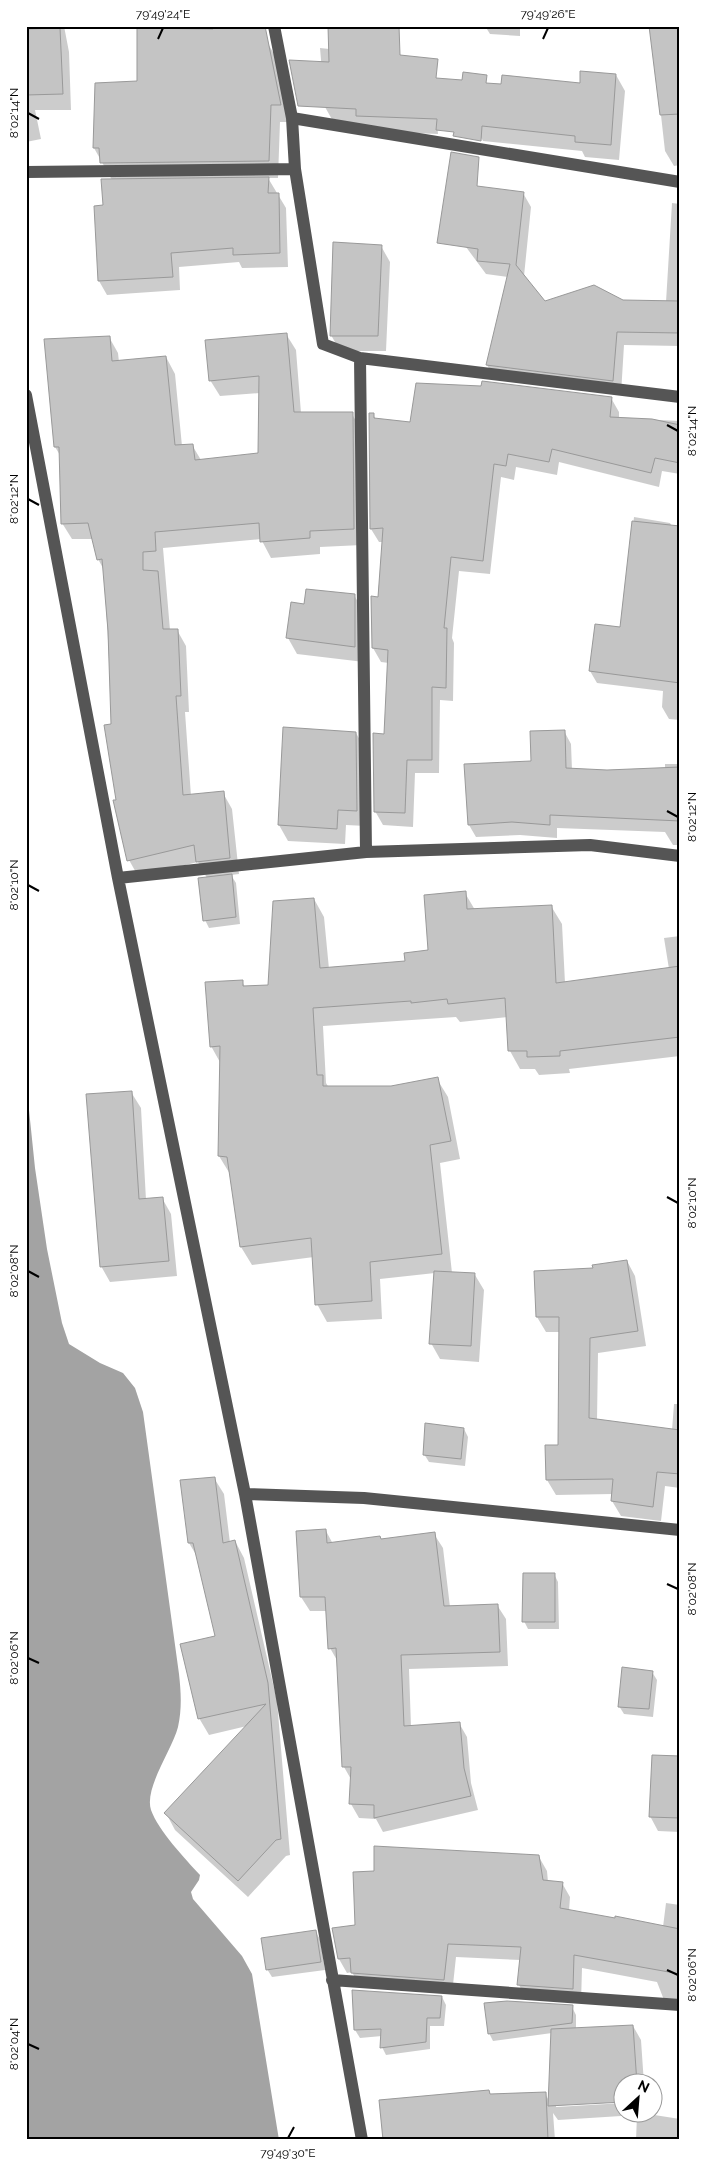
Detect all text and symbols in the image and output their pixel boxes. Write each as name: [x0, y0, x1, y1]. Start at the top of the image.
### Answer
text: 79°49'24"E: [136, 7, 190, 21]
text: 79°49'26"E: [520, 7, 576, 21]
text: 8°02'14"N: [7, 88, 21, 138]
text: 8°02'14"N: [685, 406, 699, 456]
text: 8°02'12"N: [7, 474, 21, 524]
text: 8°02'12"N: [685, 792, 699, 842]
text: 8°02'10"N: [7, 859, 21, 911]
text: 8°02'10"N: [685, 1177, 699, 1229]
text: 8°02'08"N: [7, 1244, 21, 1298]
text: 8°02'08"N: [685, 1562, 699, 1616]
text: 8°02'06"N: [7, 1631, 21, 1685]
text: 8°02'06"N: [685, 1948, 699, 2002]
text: 8°02'04"N: [7, 2018, 21, 2070]
north arrow: [614, 2074, 664, 2124]
text: N: [635, 2077, 652, 2096]
text: 79°49'30"E: [260, 2146, 316, 2160]

